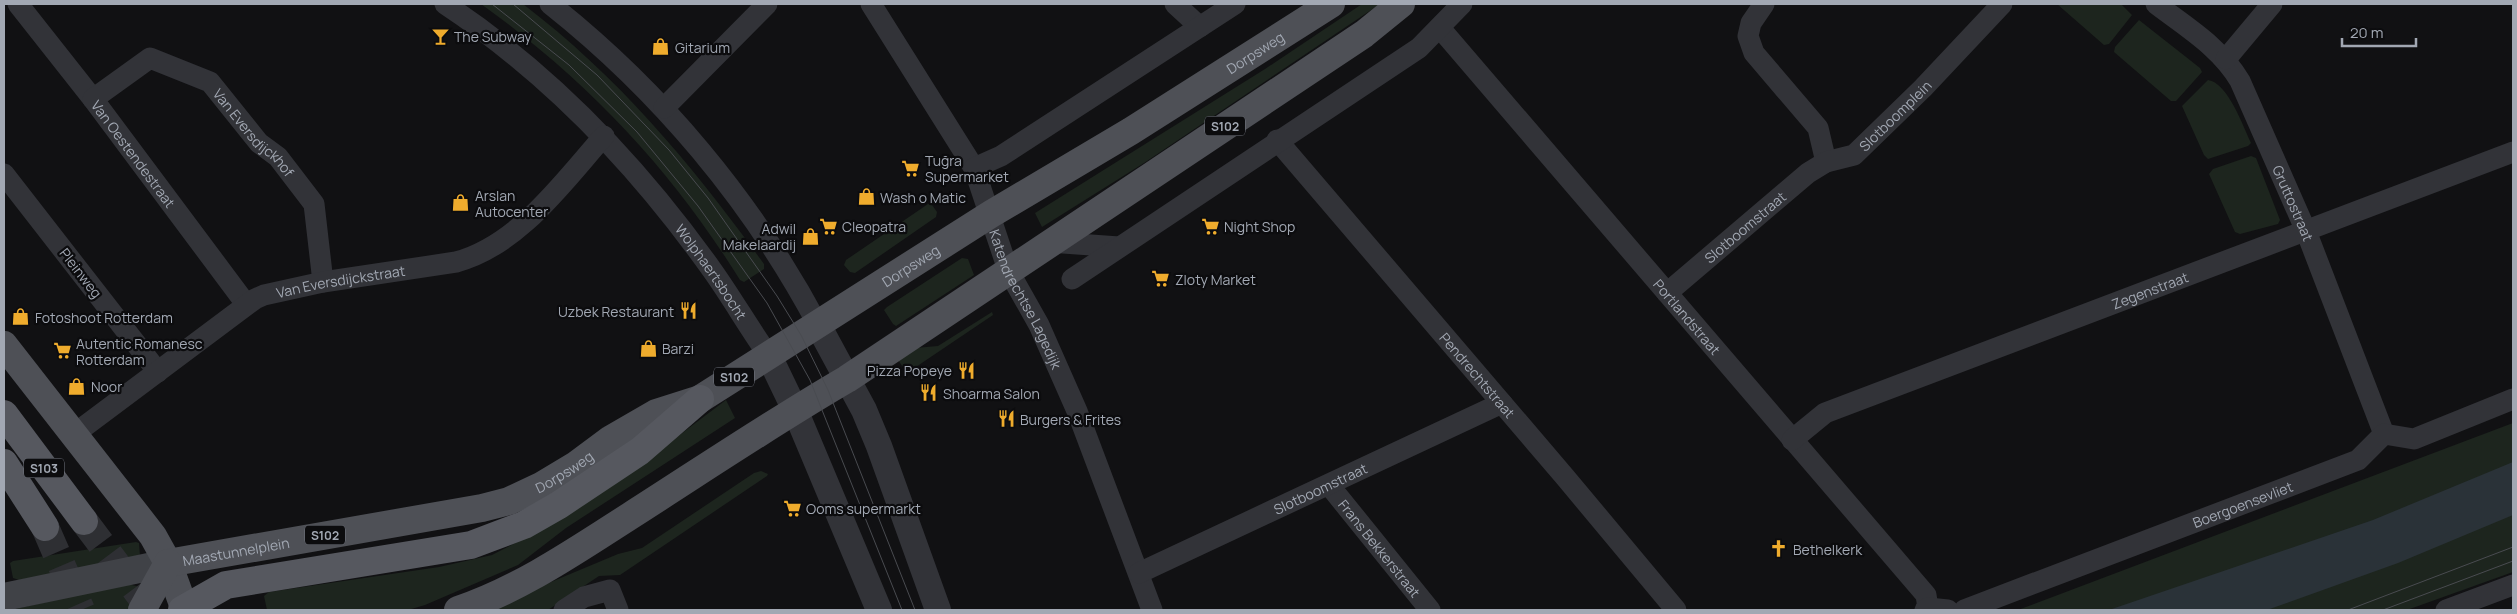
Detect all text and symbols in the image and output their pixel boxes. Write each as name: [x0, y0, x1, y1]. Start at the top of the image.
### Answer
scale bar: [2342, 15, 2416, 47]
text: 20 m: [2350, 22, 2383, 43]
bar icon: The Subway: [430, 26, 450, 46]
place label: The Subway: [454, 27, 532, 46]
street label: Dorpsweg: [1222, 27, 1287, 78]
shop icon: Gitarium: [651, 37, 671, 57]
place label: Gitarium: [675, 38, 730, 57]
street label: Slotboomplein: [1855, 76, 1935, 155]
street label: Van Eversdijckhof: [209, 84, 299, 180]
street label: Van Oestendestraat: [87, 96, 180, 211]
road number: S102: [1205, 116, 1245, 136]
place label: Tuğra Supermarket: [925, 151, 1009, 186]
supermarket icon: Tuğra Supermarket: [901, 158, 921, 178]
street label: Gruttostraat: [2269, 162, 2319, 244]
place label: Arslan Autocenter: [475, 186, 548, 221]
shop icon: Wash o Matic: [856, 187, 876, 207]
street label: Slotboomstraat: [1700, 187, 1790, 267]
place label: Wash o Matic: [880, 188, 966, 207]
shop icon: Arslan Autocenter: [451, 193, 471, 213]
supermarket icon: Cleopatra: [818, 216, 838, 236]
supermarket icon: Night Shop: [1200, 216, 1220, 236]
place label: Cleopatra: [842, 217, 906, 236]
place label: Night Shop: [1224, 217, 1295, 236]
place label: Adwil Makelaardij: [723, 219, 796, 254]
street label: Wolphaertsbocht: [671, 220, 752, 323]
shop icon: Adwil Makelaardij: [800, 226, 820, 246]
street label: Katendrechtse Lagedijk: [986, 227, 1067, 373]
street label: Dorpsweg: [878, 240, 943, 291]
street label: Pleinweg: [56, 244, 106, 302]
street label: Van Eversdijckstraat: [274, 260, 407, 302]
street label: Zegenstraat: [2109, 267, 2191, 313]
supermarket icon: Zloty Market: [1151, 269, 1171, 289]
place label: Zloty Market: [1175, 270, 1256, 289]
street label: Portlandstraat: [1650, 275, 1725, 359]
restaurant icon: Uzbek Restaurant: [678, 301, 698, 321]
place label: Uzbek Restaurant: [558, 302, 674, 321]
shop icon: Fotoshoot Rotterdam: [11, 307, 31, 327]
place label: Fotoshoot Rotterdam: [35, 308, 173, 327]
street label: Pendrechtstraat: [1436, 328, 1520, 422]
place label: Autentic Romanesc Rotterdam: [76, 334, 203, 369]
shop icon: Barzi: [638, 338, 658, 358]
place label: Barzi: [662, 339, 694, 358]
supermarket icon: Autentic Romanesc Rotterdam: [52, 341, 72, 361]
restaurant icon: Pizza Popeye: [956, 360, 976, 380]
place label: Pizza Popeye: [867, 361, 952, 380]
road number: S102: [714, 368, 754, 387]
shop icon: Noor: [67, 376, 87, 396]
place label: Noor: [91, 377, 122, 396]
restaurant icon: Shoarma Salon: [919, 383, 939, 403]
place label: Shoarma Salon: [943, 384, 1040, 403]
restaurant icon: Burgers & Frites: [996, 409, 1016, 429]
place label: Burgers & Frites: [1020, 410, 1121, 429]
street label: Dorpsweg: [532, 446, 597, 497]
road number: S103: [24, 458, 64, 478]
street label: Slotboomstraat: [1270, 458, 1370, 518]
street label: Boergoensevliet: [2190, 476, 2296, 532]
street label: Frans Bekkerstraat: [1335, 495, 1425, 601]
supermarket icon: Ooms supermarkt: [782, 498, 802, 518]
place label: Ooms supermarkt: [806, 499, 921, 518]
road number: S102: [305, 526, 345, 544]
street label: Maastunnelplein: [181, 532, 291, 570]
church icon: Bethelkerk: [1769, 539, 1789, 559]
place label: Bethelkerk: [1793, 540, 1863, 559]

